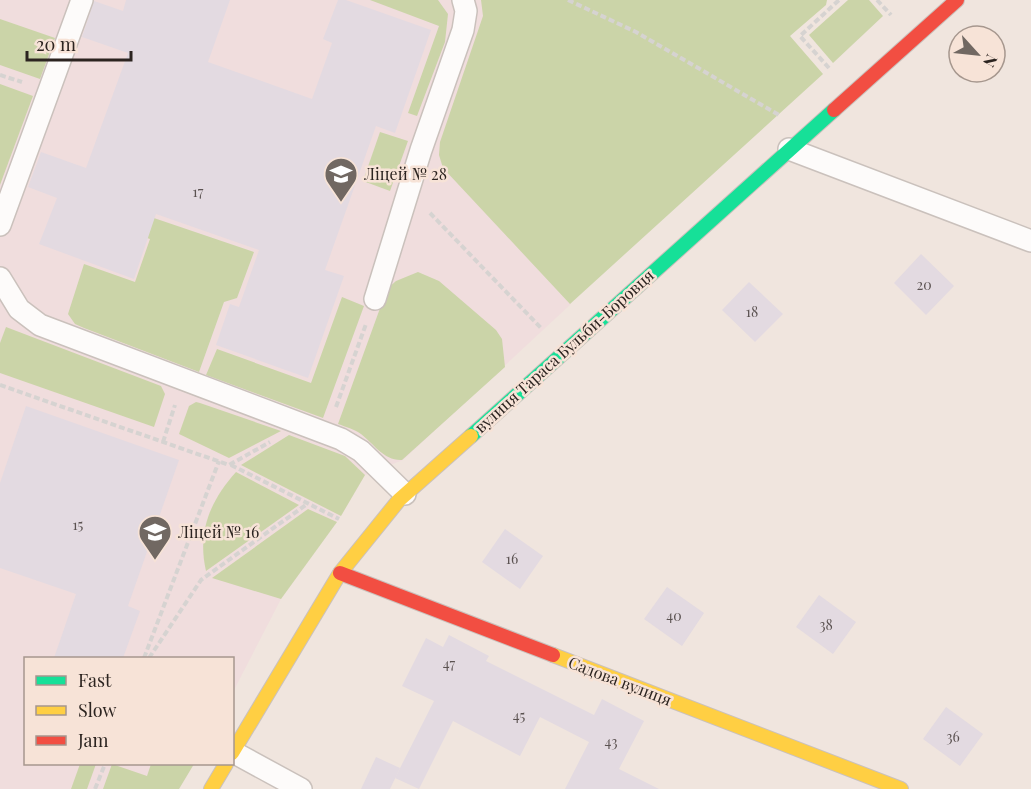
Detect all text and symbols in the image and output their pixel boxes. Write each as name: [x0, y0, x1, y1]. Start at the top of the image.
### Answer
scale bar: [27, 24, 130, 62]
north arrow: [947, 24, 1007, 84]
text: 20 m: [36, 32, 76, 56]
text: N: [979, 51, 1003, 71]
school or university icon: Ліцей № 28: [323, 156, 359, 203]
place label: Ліцей № 28: [363, 163, 447, 184]
house number: 17: [193, 182, 204, 201]
street label: вулиця Тараса Бульби-Боровця: [470, 264, 658, 437]
house number: 20: [916, 275, 932, 294]
house number: 18: [746, 302, 758, 321]
school or university icon: Ліцей № 16: [137, 514, 173, 561]
house number: 15: [73, 515, 84, 534]
place label: Ліцей № 16: [177, 521, 259, 542]
house number: 16: [506, 549, 518, 568]
house number: 40: [666, 606, 682, 625]
house number: 38: [819, 615, 833, 634]
street label: Садова вулиця: [565, 651, 675, 710]
house number: 47: [443, 654, 456, 673]
legend: [24, 657, 234, 765]
text: Fast: [78, 668, 112, 692]
text: Slow: [78, 698, 116, 722]
house number: 45: [513, 706, 526, 725]
house number: 36: [946, 727, 960, 746]
text: Jam: [77, 728, 108, 752]
house number: 43: [605, 732, 617, 751]

